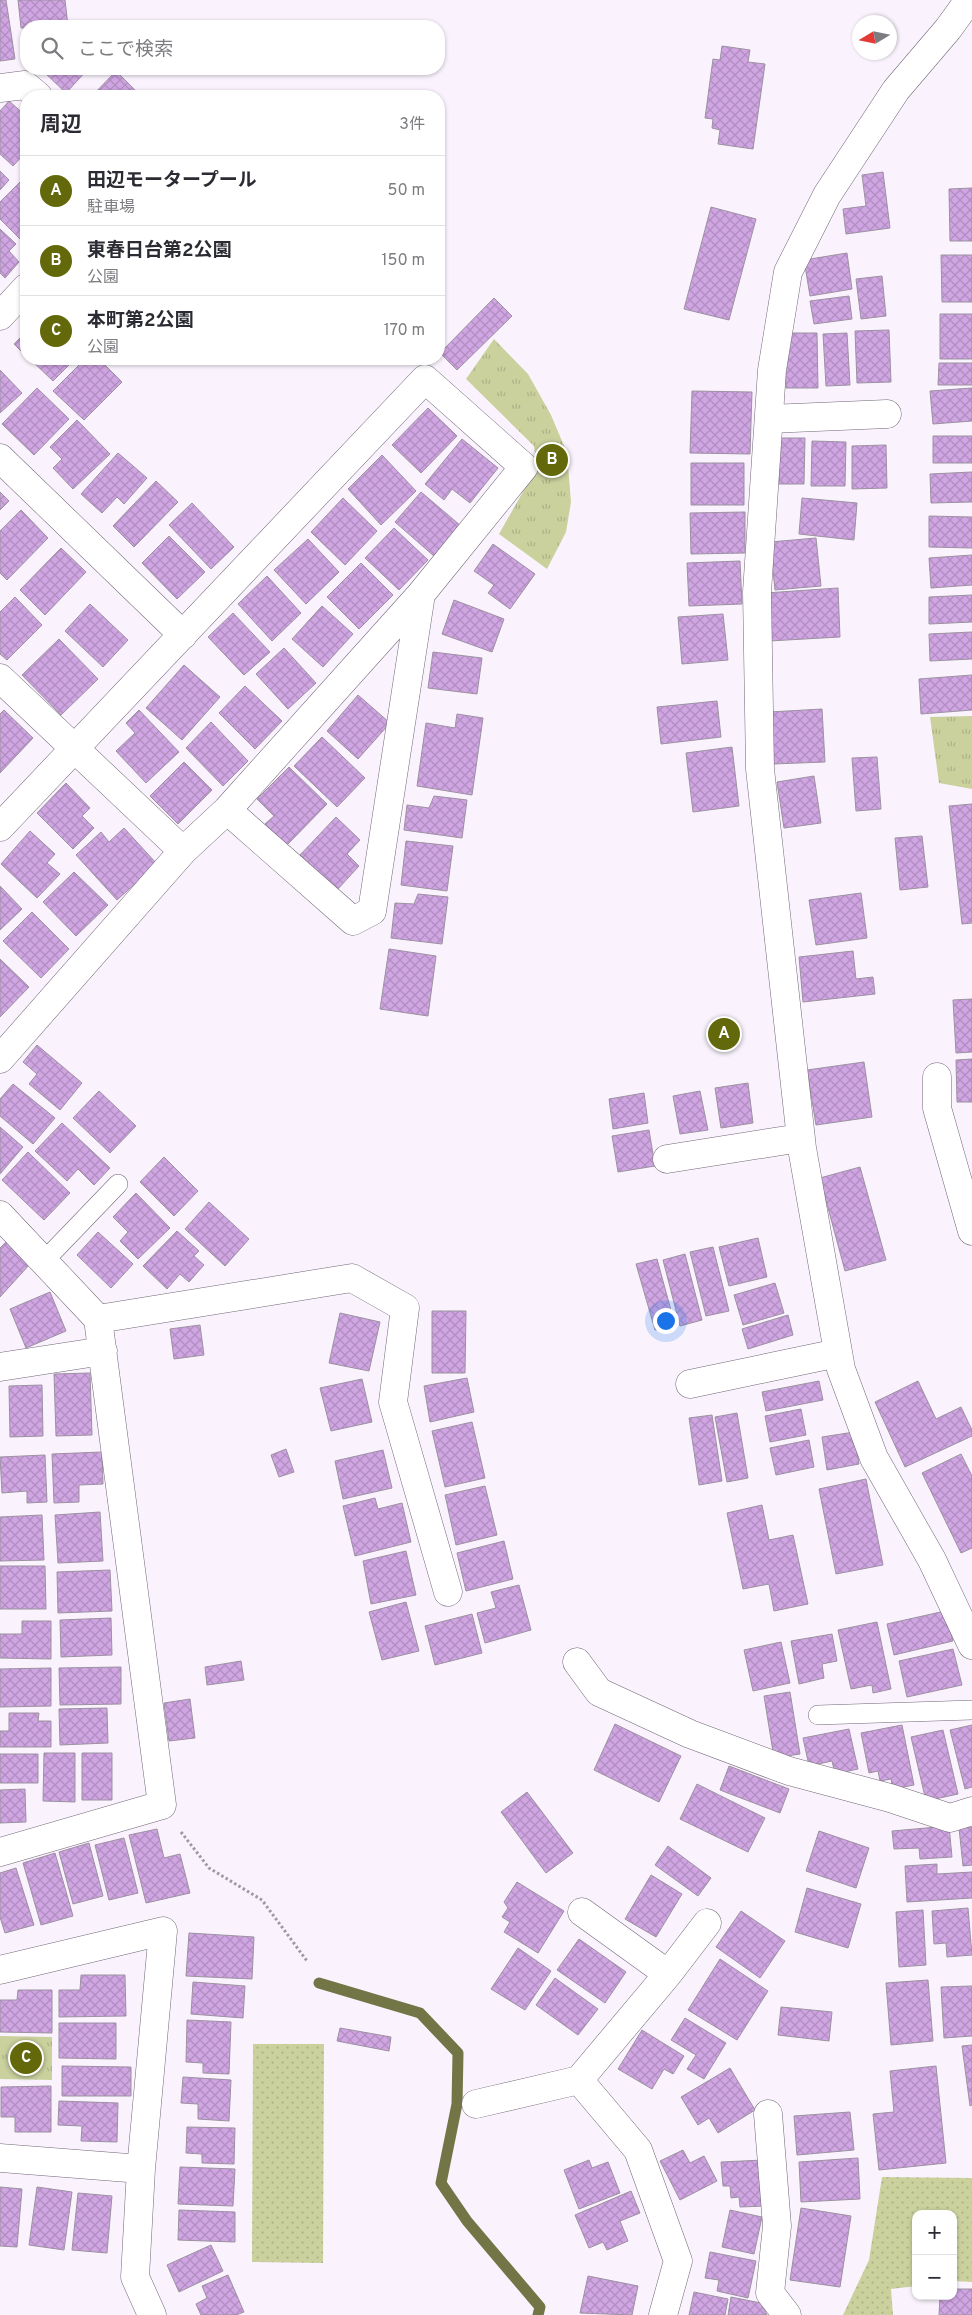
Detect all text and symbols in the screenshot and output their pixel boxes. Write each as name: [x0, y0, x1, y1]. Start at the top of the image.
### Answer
north arrow: [852, 15, 897, 60]
search box: [20, 20, 445, 75]
icon: search: [38, 34, 66, 62]
text: ここで検索: [78, 38, 173, 62]
text: 周辺: [40, 112, 82, 139]
text: 3件: [399, 115, 425, 135]
text: 田辺モータープール: [87, 169, 257, 193]
text: A: [50, 181, 62, 201]
text: 50 m: [388, 181, 425, 201]
text: 駐車場: [87, 198, 135, 218]
text: 東春日台第2公園: [87, 239, 232, 263]
text: B: [50, 251, 62, 271]
text: 150 m: [382, 251, 425, 271]
text: 公園: [87, 268, 119, 288]
text: 本町第2公園: [87, 309, 194, 333]
text: C: [51, 321, 61, 341]
text: 170 m: [384, 321, 425, 341]
text: 公園: [87, 338, 119, 358]
pin: B: [536, 441, 568, 479]
pin: A: [708, 1015, 740, 1053]
your location: [653, 1308, 679, 1334]
pin: C: [10, 2039, 42, 2077]
map controls: [912, 2210, 957, 2300]
button: +: [912, 2210, 957, 2255]
button: −: [912, 2255, 957, 2300]

